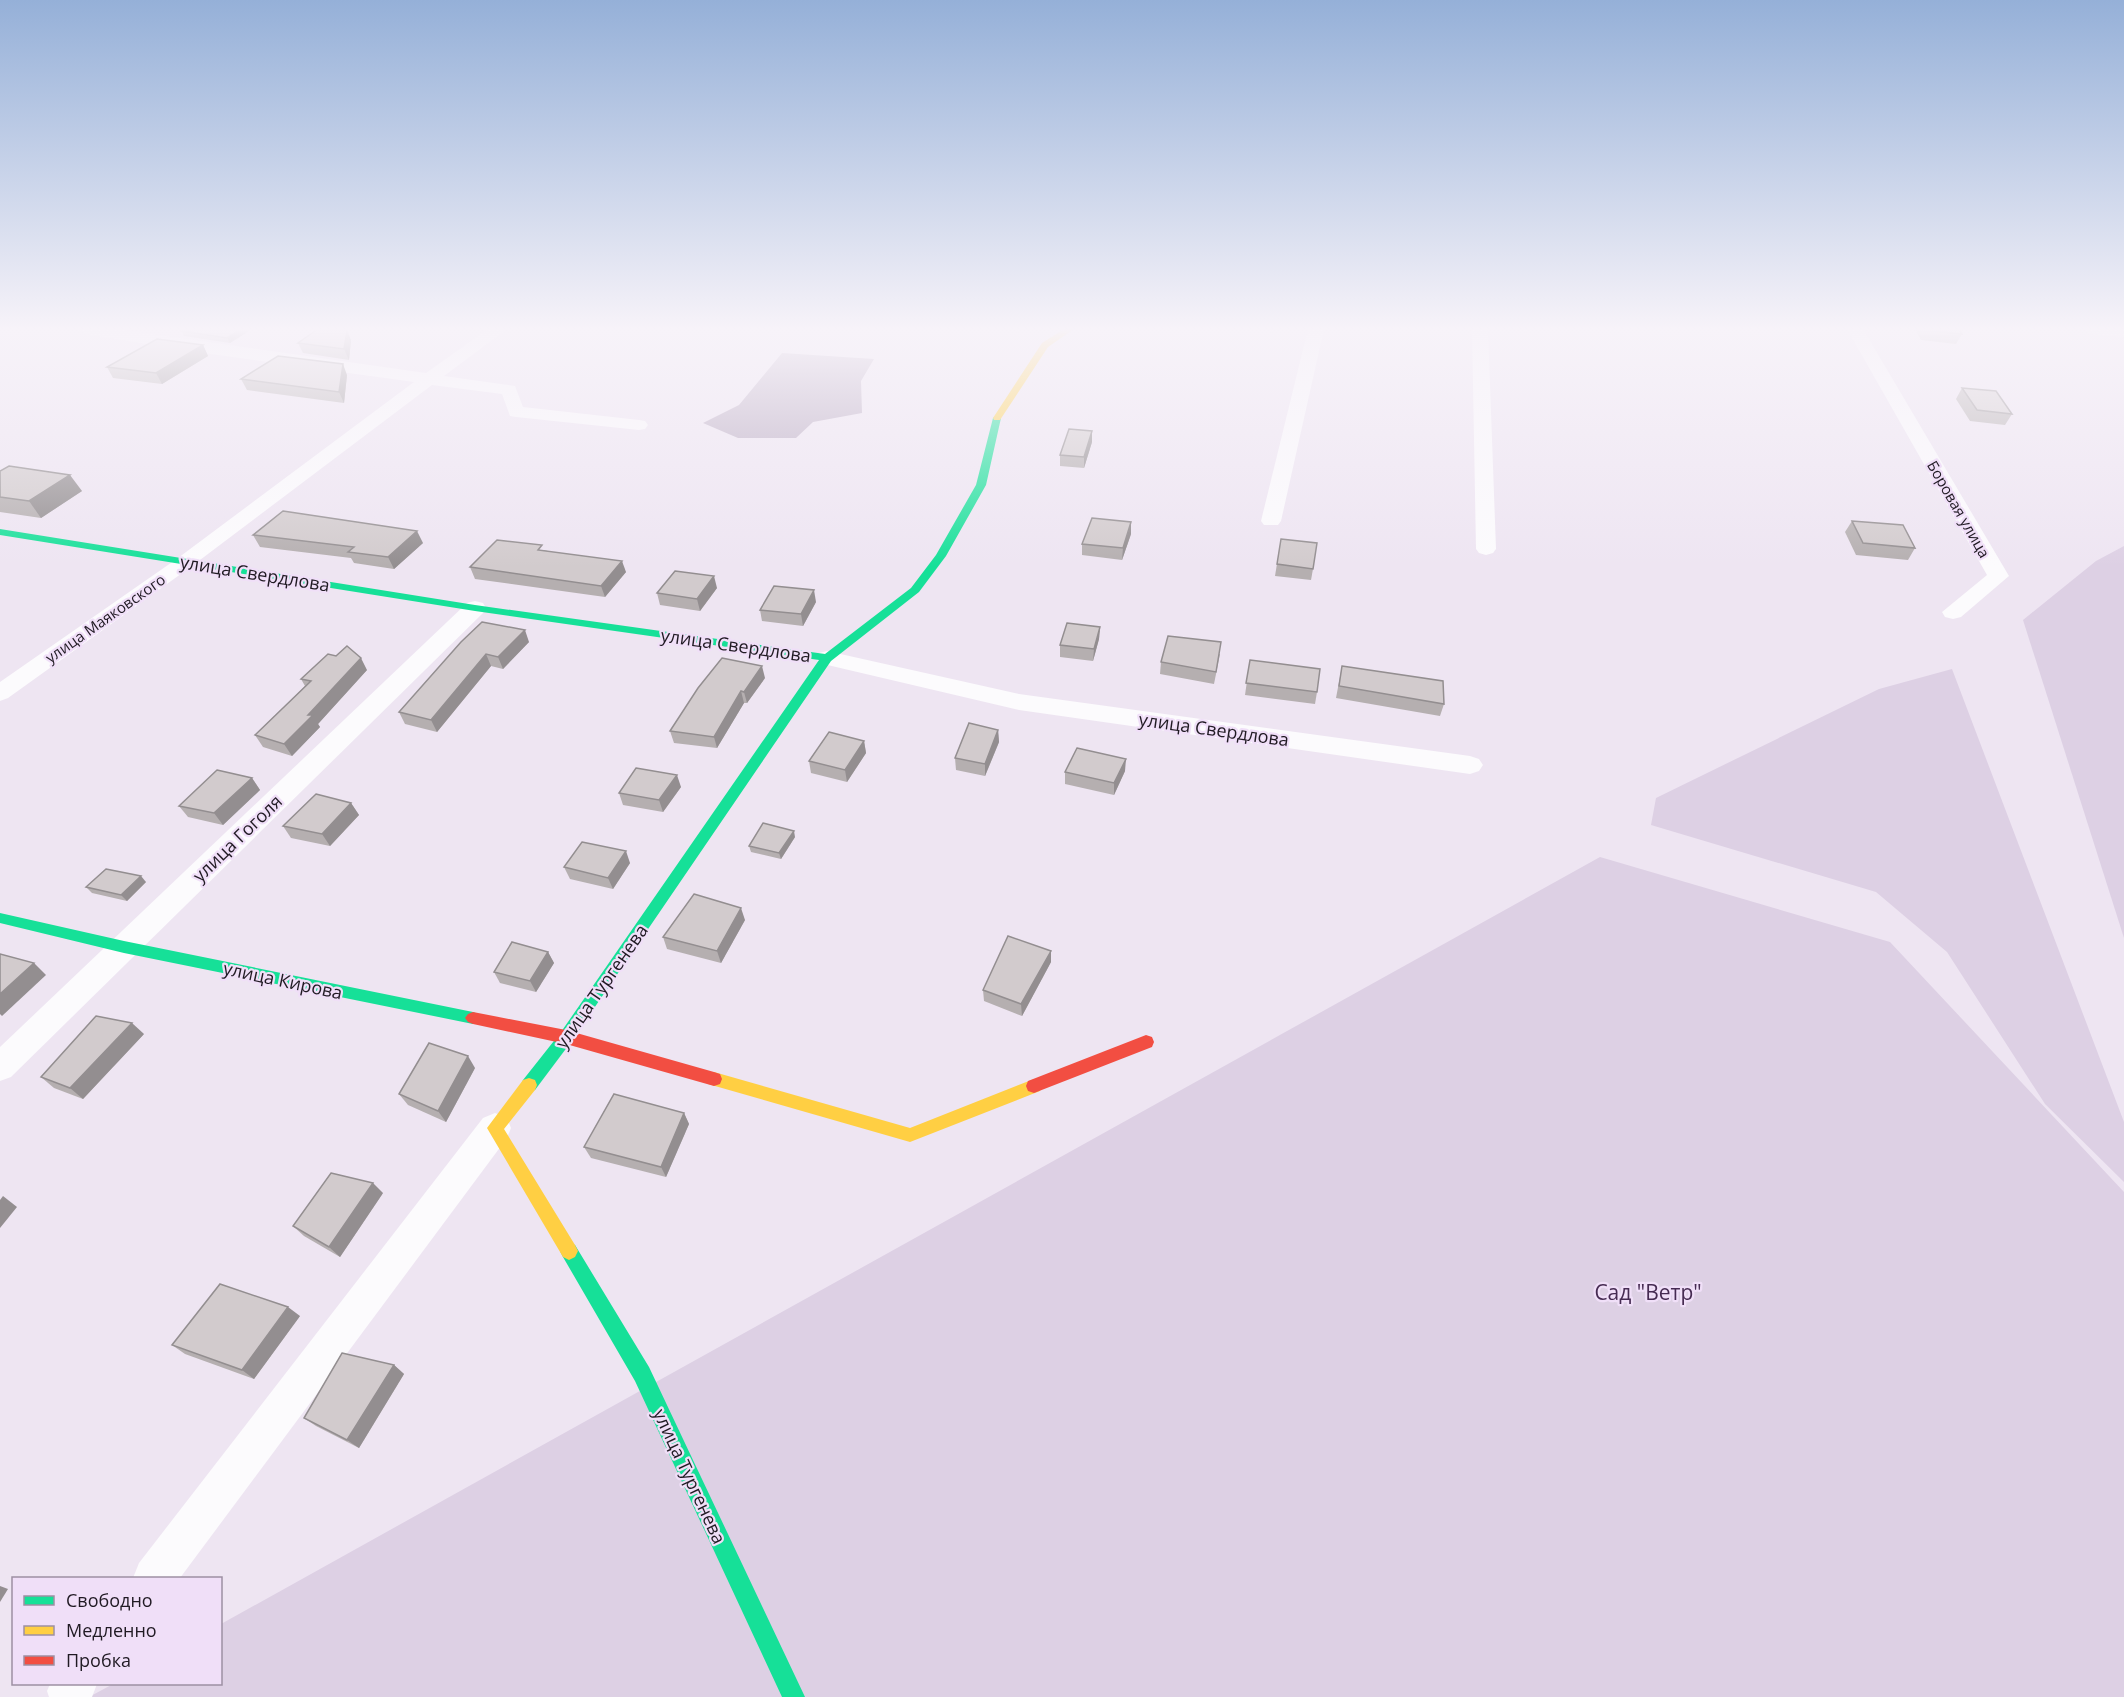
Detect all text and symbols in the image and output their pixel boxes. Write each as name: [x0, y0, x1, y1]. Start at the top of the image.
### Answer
street label: Боровая улица: [1923, 457, 1995, 561]
street label: улица Свердлова: [178, 549, 332, 597]
street label: улица Маяковского: [41, 569, 169, 667]
street label: улица Свердлова: [659, 623, 813, 667]
street label: улица Свердлова: [1137, 707, 1291, 751]
street label: улица Гоголя: [187, 789, 287, 887]
street label: улица Тургенева: [549, 919, 653, 1053]
street label: улица Кирова: [221, 956, 345, 1004]
park label: Сад "Ветр": [1594, 1278, 1702, 1306]
street label: улица Тургенева: [648, 1405, 732, 1547]
legend: [12, 1577, 222, 1685]
text: Свободно: [66, 1588, 153, 1612]
text: Медленно: [66, 1618, 157, 1642]
text: Пробка: [66, 1648, 131, 1672]

